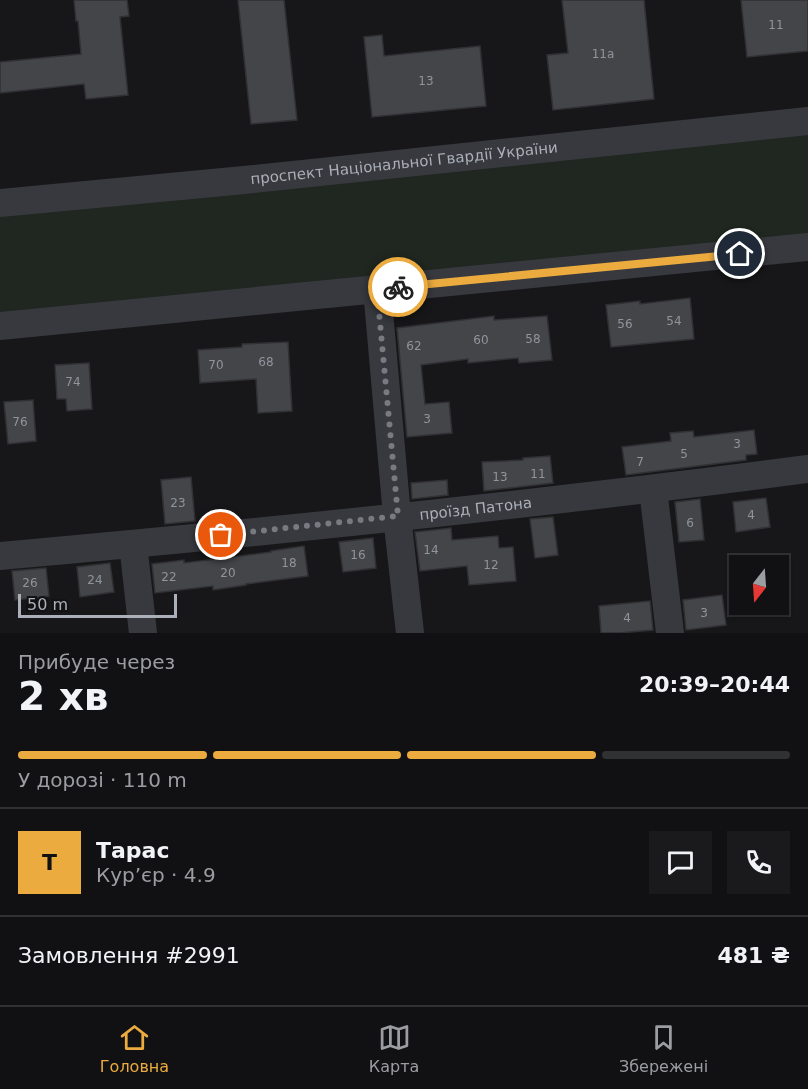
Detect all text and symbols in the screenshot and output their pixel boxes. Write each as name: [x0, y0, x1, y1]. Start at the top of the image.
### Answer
house number: 11: [768, 18, 784, 32]
house number: 11а: [592, 47, 614, 61]
house number: 13: [418, 74, 434, 88]
street label: проспект Національної Гвардії України: [250, 138, 559, 188]
pin: [714, 228, 765, 279]
icon: home: [723, 237, 756, 270]
courier: [368, 257, 428, 317]
icon: bike: [382, 271, 415, 304]
house number: 54: [666, 314, 682, 328]
house number: 56: [617, 317, 633, 331]
house number: 58: [525, 332, 541, 346]
house number: 60: [473, 333, 489, 347]
house number: 62: [406, 339, 422, 353]
house number: 68: [258, 355, 274, 369]
house number: 70: [208, 358, 224, 372]
house number: 74: [65, 375, 81, 389]
house number: 3: [423, 412, 431, 426]
house number: 76: [12, 415, 28, 429]
house number: 3: [733, 437, 741, 451]
house number: 5: [680, 447, 688, 461]
house number: 7: [636, 455, 644, 469]
house number: 11: [530, 467, 546, 481]
house number: 13: [492, 470, 508, 484]
street label: проїзд Патона: [418, 494, 533, 524]
house number: 23: [170, 496, 186, 510]
house number: 4: [747, 508, 755, 522]
pin: [195, 509, 246, 560]
house number: 6: [686, 516, 694, 530]
icon: bag: [204, 518, 237, 551]
house number: 14: [423, 543, 439, 557]
house number: 16: [350, 548, 366, 562]
north arrow: [729, 555, 789, 615]
map controls: [729, 555, 789, 615]
house number: 18: [281, 556, 297, 570]
house number: 12: [483, 558, 499, 572]
house number: 20: [220, 566, 236, 580]
house number: 22: [161, 570, 177, 584]
house number: 24: [87, 573, 103, 587]
house number: 26: [22, 576, 38, 590]
scale bar: [18, 591, 177, 618]
text: 50 m: [27, 595, 68, 614]
house number: 3: [700, 606, 708, 620]
house number: 4: [623, 611, 631, 625]
text: Прибуде через: [18, 650, 175, 674]
text: 20:39–20:44: [639, 672, 790, 697]
text: 2 хв: [18, 674, 109, 719]
text: У дорозі · 110 m: [18, 768, 187, 792]
button: chat: [649, 831, 712, 894]
button: phone: [727, 831, 790, 894]
text: Тарас: [96, 838, 170, 863]
text: Т: [42, 850, 57, 875]
text: Кур’єр · 4.9: [96, 863, 216, 887]
text: Замовлення #2991: [18, 943, 240, 968]
text: 481 ₴: [718, 943, 790, 968]
tab: Головна: [100, 1021, 169, 1076]
tab: Карта: [369, 1021, 419, 1076]
tab: Збережені: [619, 1021, 708, 1076]

